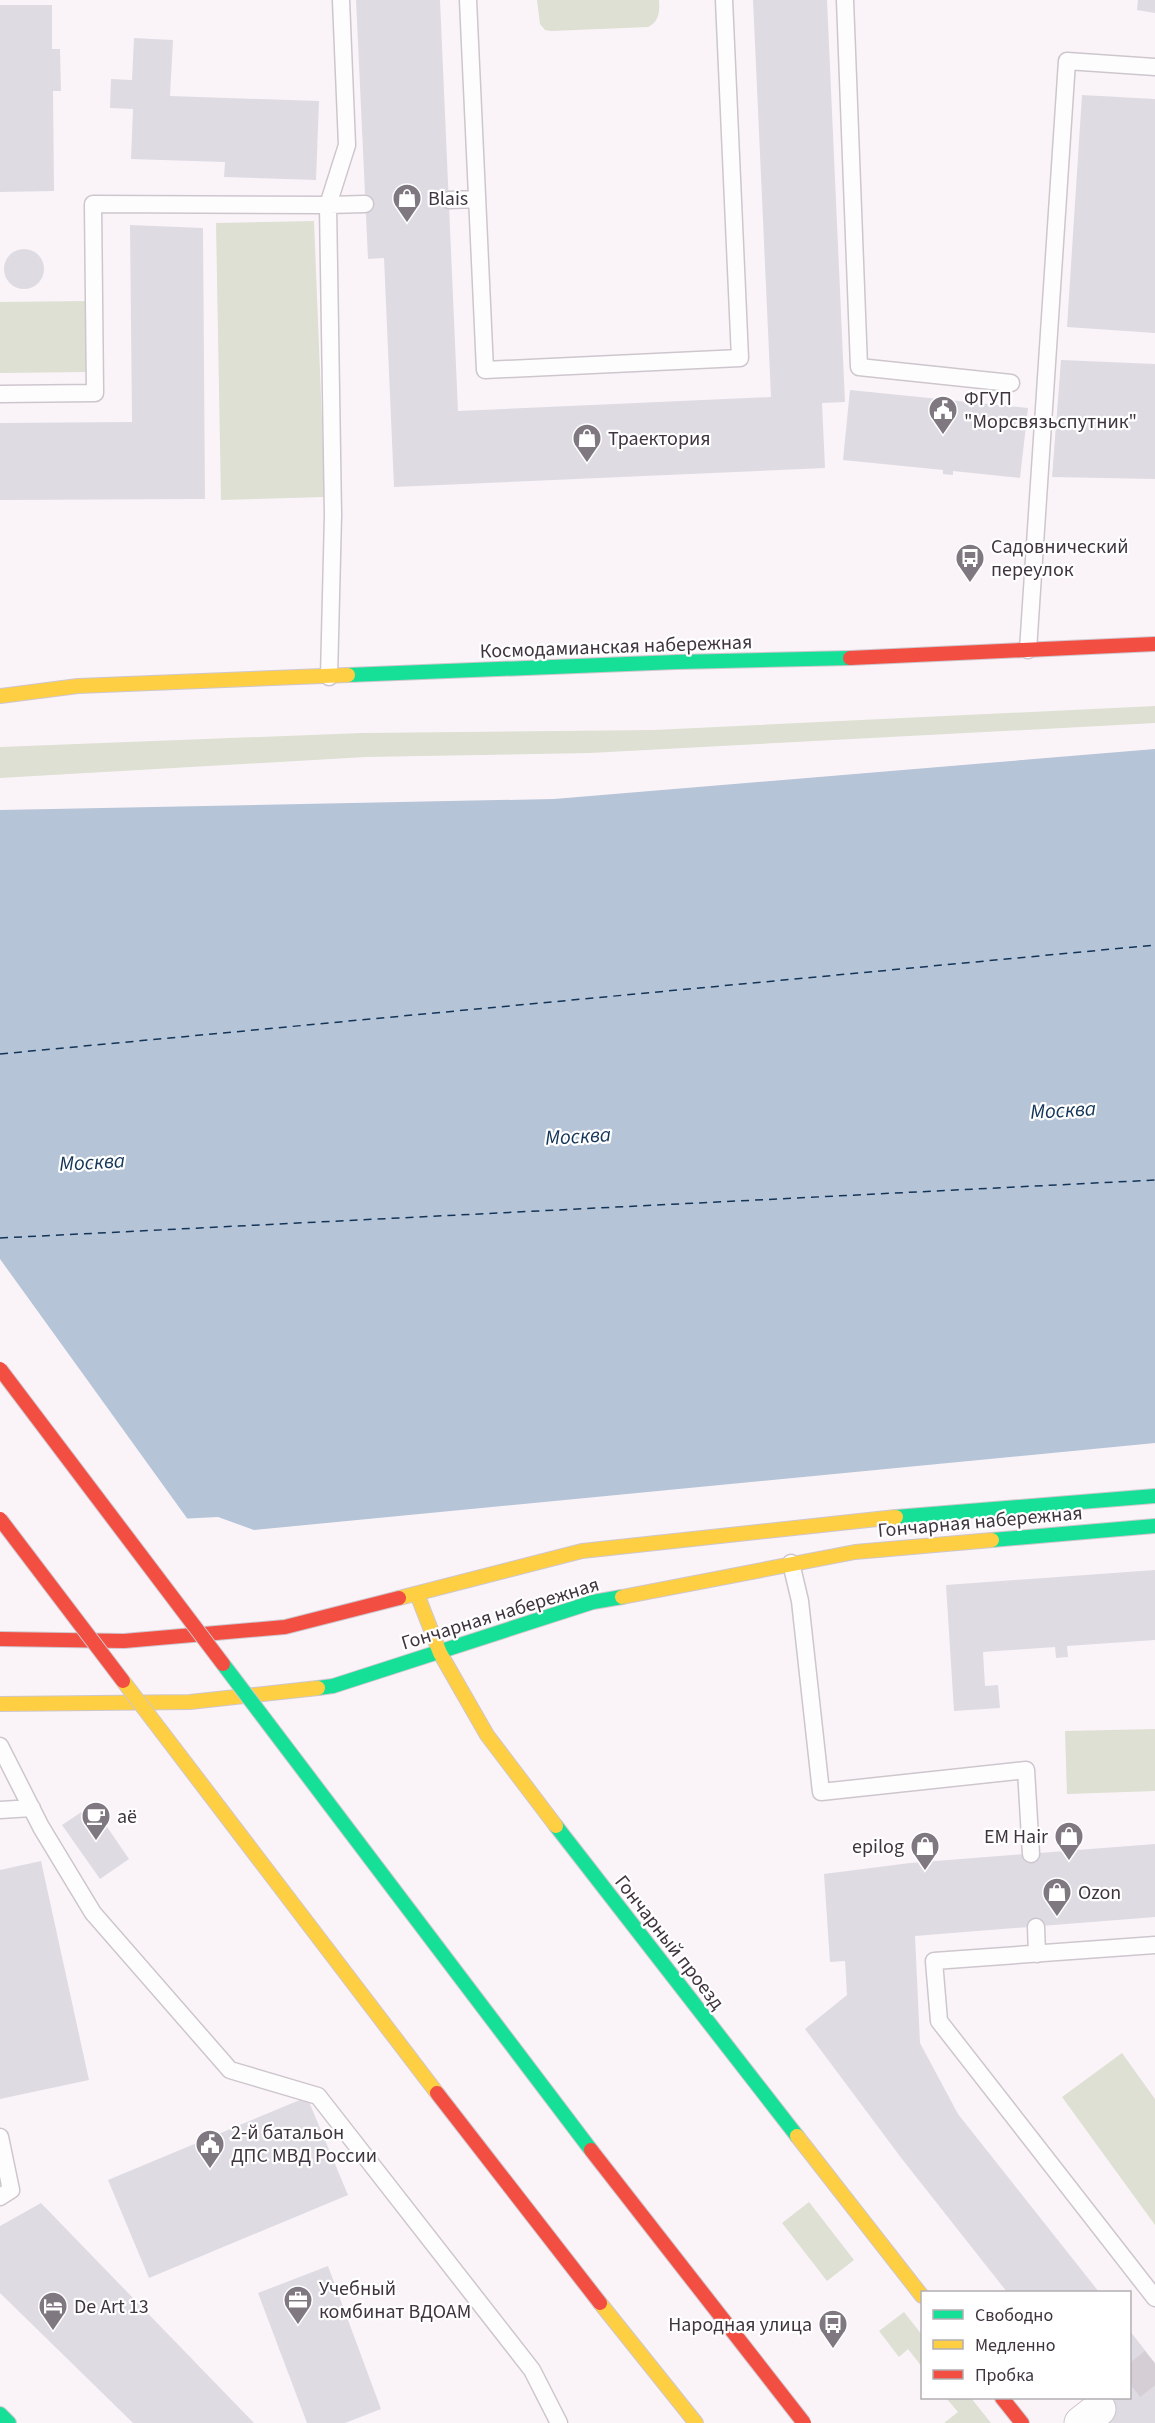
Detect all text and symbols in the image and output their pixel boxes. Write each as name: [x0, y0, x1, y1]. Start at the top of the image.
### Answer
shop icon: Blais: [391, 182, 423, 224]
place label: Blais: [428, 185, 468, 213]
place label: ФГУП "Морсвязьспутник": [964, 385, 1137, 436]
public building icon: ФГУП "Морсвязьспутник": [927, 394, 959, 436]
shop icon: Траектория: [571, 422, 603, 464]
place label: Траектория: [608, 425, 711, 453]
place label: Садовнический переулок: [991, 533, 1128, 584]
bus stop icon: Садовнический переулок: [954, 542, 986, 584]
street label: Космодамианская набережная: [479, 628, 753, 666]
water label: Москва: [1029, 1093, 1097, 1127]
water label: Москва: [544, 1119, 612, 1153]
water label: Москва: [58, 1145, 126, 1179]
street label: Гончарная набережная: [877, 1499, 1084, 1545]
street label: Гончарная набережная: [398, 1571, 603, 1657]
cafe icon: аё: [80, 1800, 112, 1842]
place label: аё: [117, 1803, 137, 1831]
shop icon: EM Hair: [1053, 1820, 1085, 1862]
place label: EM Hair: [984, 1823, 1048, 1851]
shop icon: epilog: [909, 1830, 941, 1872]
place label: epilog: [852, 1833, 904, 1861]
street label: Гончарный проезд: [608, 1869, 731, 2016]
shop icon: Ozon: [1041, 1876, 1073, 1918]
place label: Ozon: [1078, 1879, 1121, 1907]
place label: 2-й батальон ДПС МВД России: [231, 2119, 377, 2170]
public building icon: 2-й батальон ДПС МВД России: [194, 2128, 226, 2170]
place label: Учебный комбинат ВДОАМ: [319, 2275, 471, 2326]
office icon: Учебный комбинат ВДОАМ: [282, 2284, 314, 2326]
hotel icon: De Art 13: [37, 2290, 69, 2332]
legend: [921, 2291, 1131, 2399]
place label: De Art 13: [74, 2293, 149, 2321]
text: Свободно: [975, 2303, 1053, 2328]
bus stop icon: Народная улица: [817, 2308, 849, 2350]
place label: Народная улица: [668, 2311, 812, 2339]
text: Медленно: [975, 2333, 1055, 2358]
text: Пробка: [975, 2363, 1034, 2388]

